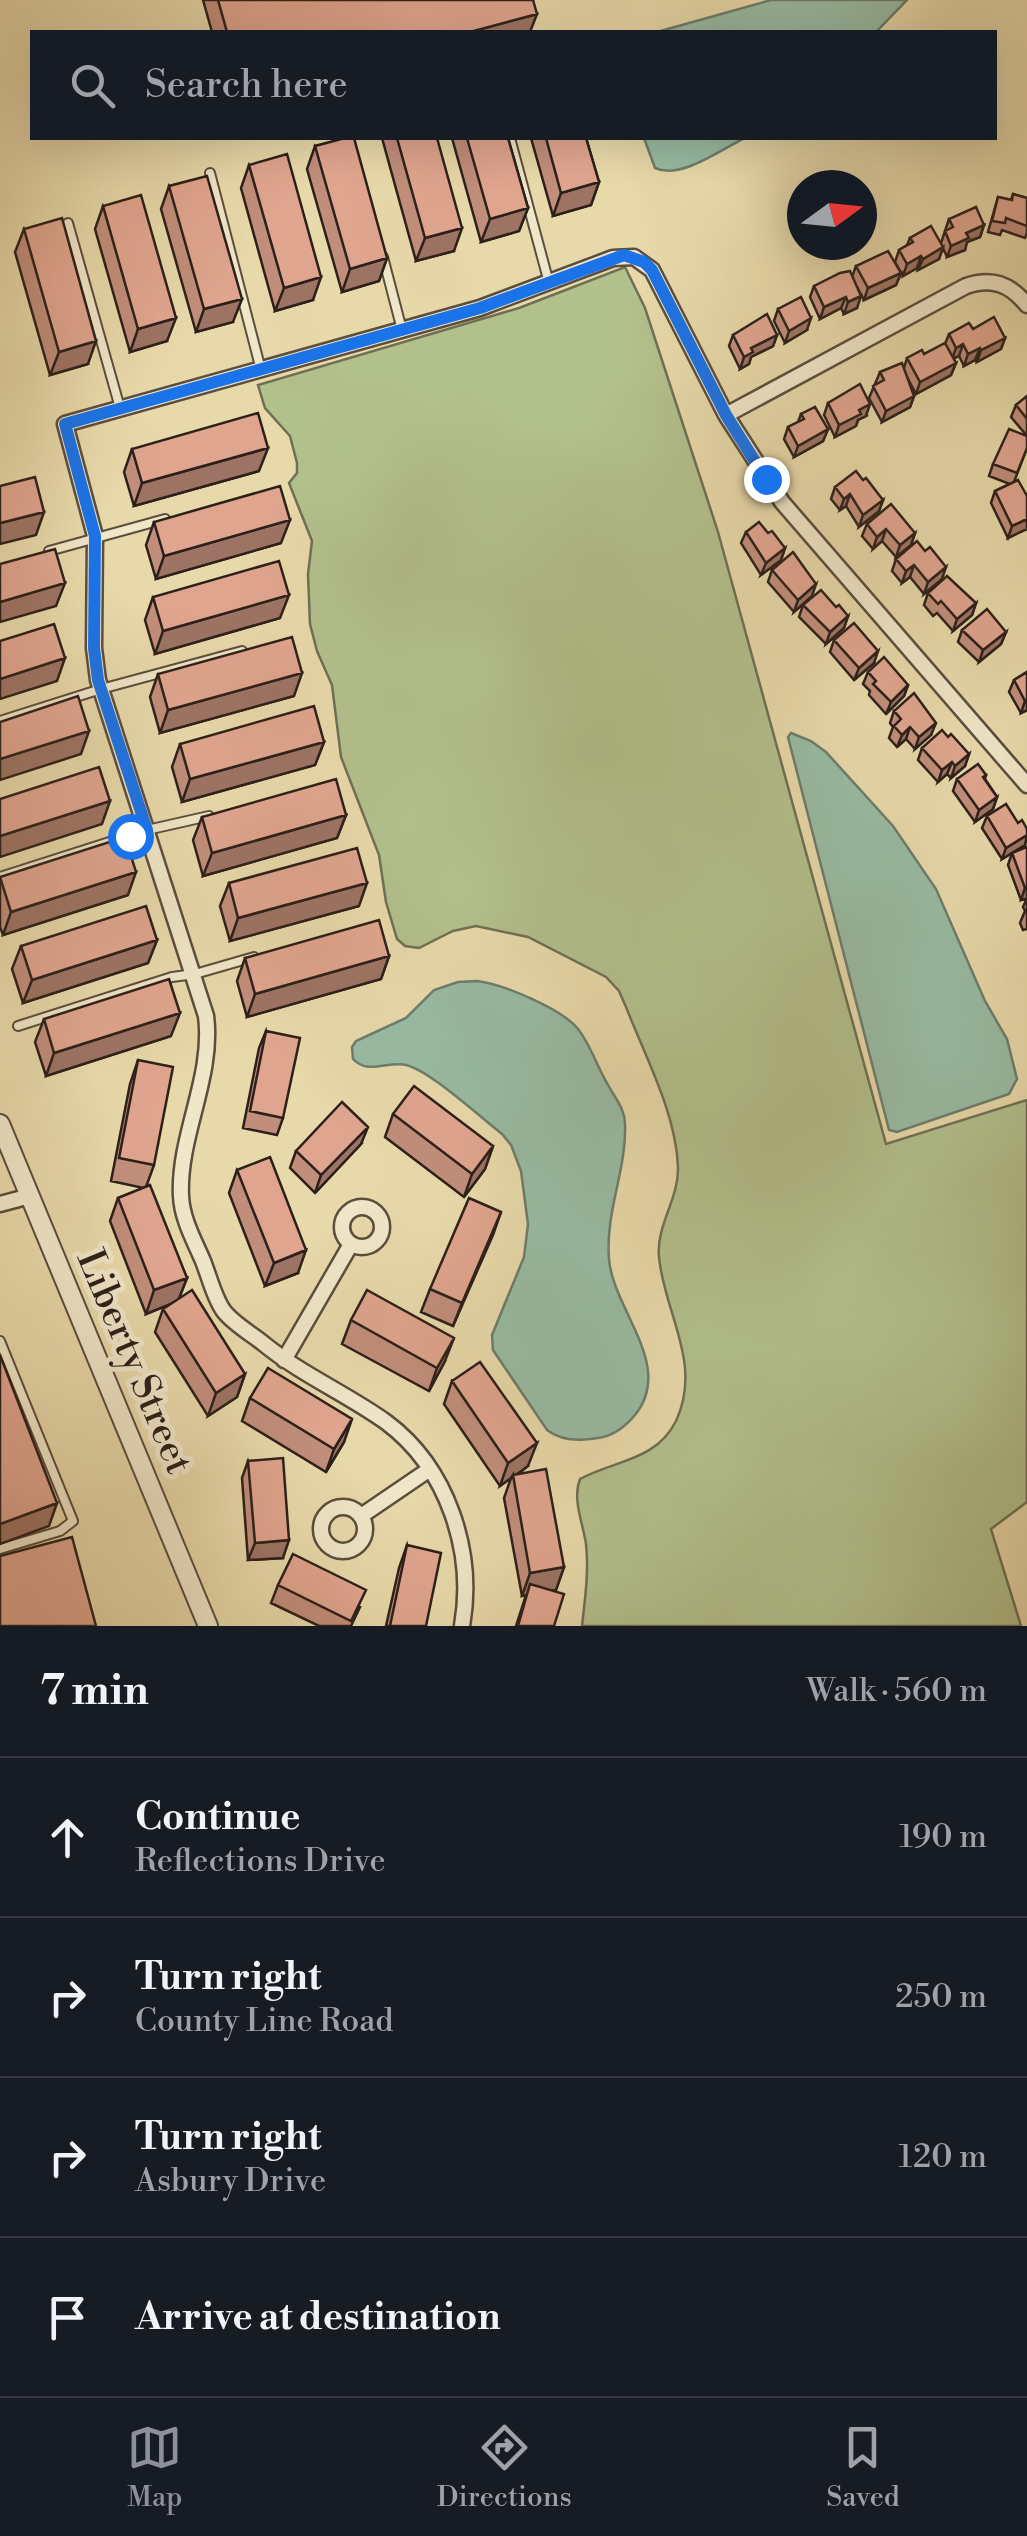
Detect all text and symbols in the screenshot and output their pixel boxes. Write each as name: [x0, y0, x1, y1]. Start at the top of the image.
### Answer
search box: [30, 30, 997, 140]
icon: search: [65, 58, 120, 113]
text: Search here: [145, 62, 348, 109]
north arrow: [787, 170, 877, 260]
route end: [744, 457, 790, 503]
route start: [108, 814, 154, 860]
street label: Liberty Street: [66, 1243, 202, 1481]
text: 7 min: [40, 1665, 149, 1718]
text: Walk · 560 m: [806, 1671, 987, 1711]
text: Continue: [135, 1794, 300, 1841]
icon: ahead: [40, 1810, 95, 1865]
text: 190 m: [899, 1817, 987, 1857]
text: Reflections Drive: [135, 1841, 386, 1881]
text: Turn right: [135, 1954, 321, 2001]
icon: right: [40, 1970, 95, 2025]
text: 250 m: [895, 1977, 987, 2017]
text: County Line Road: [135, 2001, 394, 2041]
text: Turn right: [135, 2114, 321, 2161]
icon: right: [40, 2130, 95, 2185]
text: 120 m: [898, 2137, 987, 2177]
text: Asbury Drive: [135, 2161, 326, 2201]
icon: arrive: [40, 2290, 95, 2345]
text: Arrive at destination: [135, 2294, 501, 2341]
tab: Map: [127, 2420, 182, 2515]
tab: Directions: [437, 2420, 572, 2515]
tab: Saved: [826, 2420, 900, 2515]

